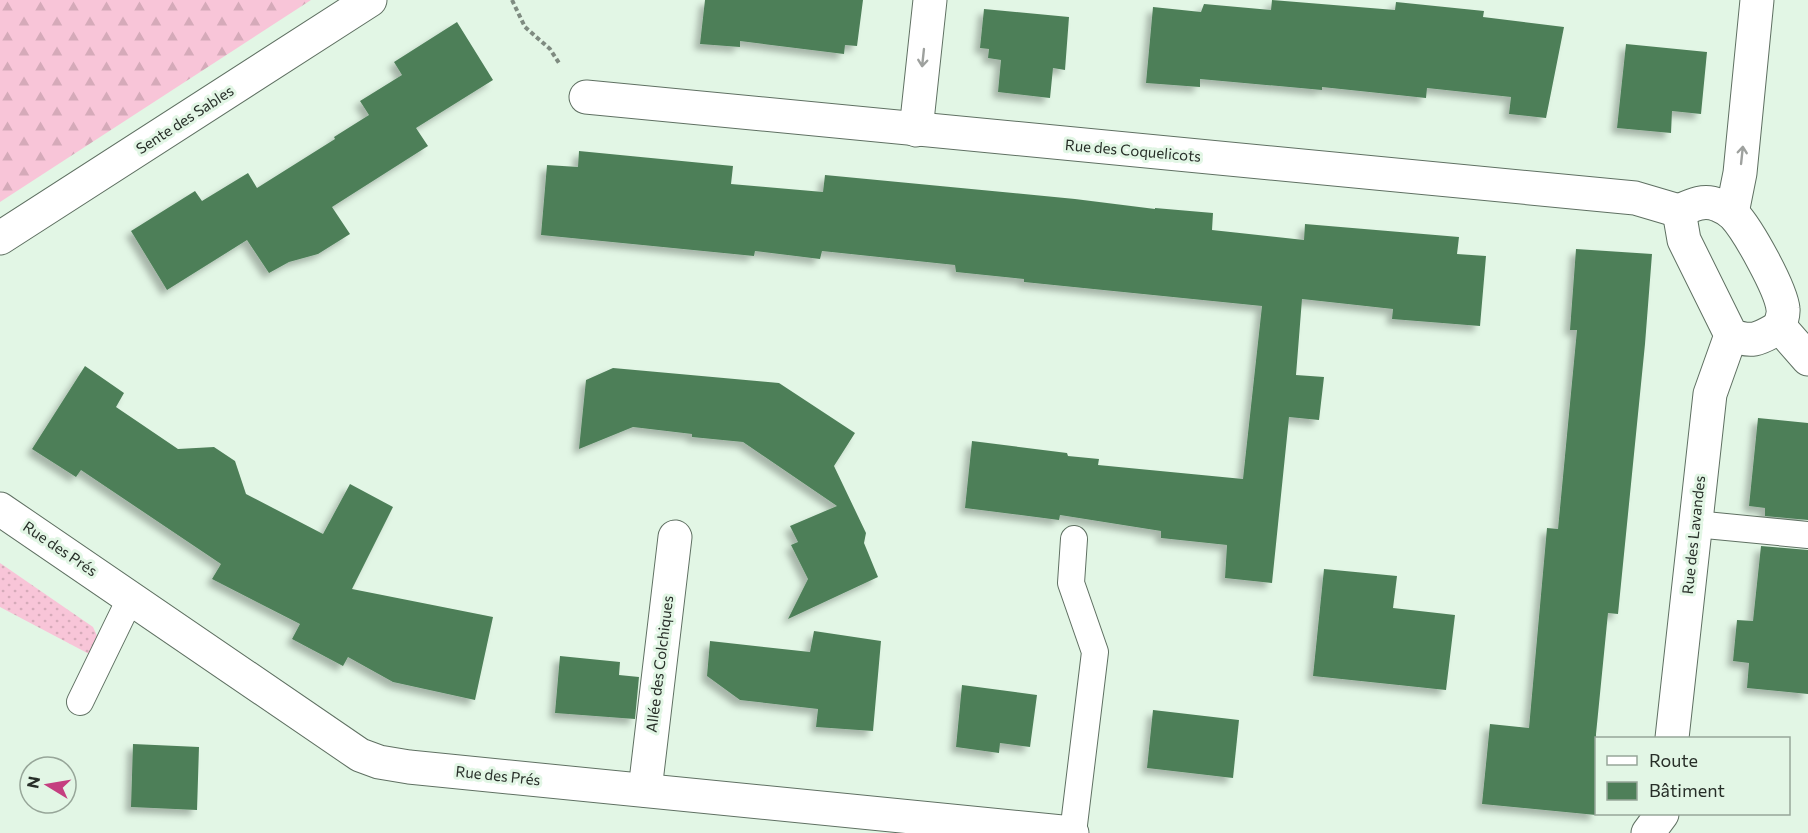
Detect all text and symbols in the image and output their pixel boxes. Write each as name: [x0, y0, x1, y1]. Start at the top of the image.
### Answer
one-way arrow: [917, 48, 928, 68]
street label: Sente des Sables: [132, 81, 237, 157]
street label: Rue des Coquelicots: [1064, 135, 1202, 165]
one-way arrow: [1737, 146, 1748, 166]
street label: Rue des Lavandes: [1678, 475, 1708, 595]
street label: Rue des Prés: [20, 517, 101, 580]
street label: Allée des Colchiques: [642, 594, 676, 733]
legend: [1595, 737, 1790, 815]
text: Route: [1649, 749, 1698, 771]
north arrow: [18, 755, 78, 815]
street label: Rue des Prés: [455, 762, 542, 788]
text: N: [22, 774, 43, 790]
text: Bâtiment: [1649, 779, 1725, 801]

